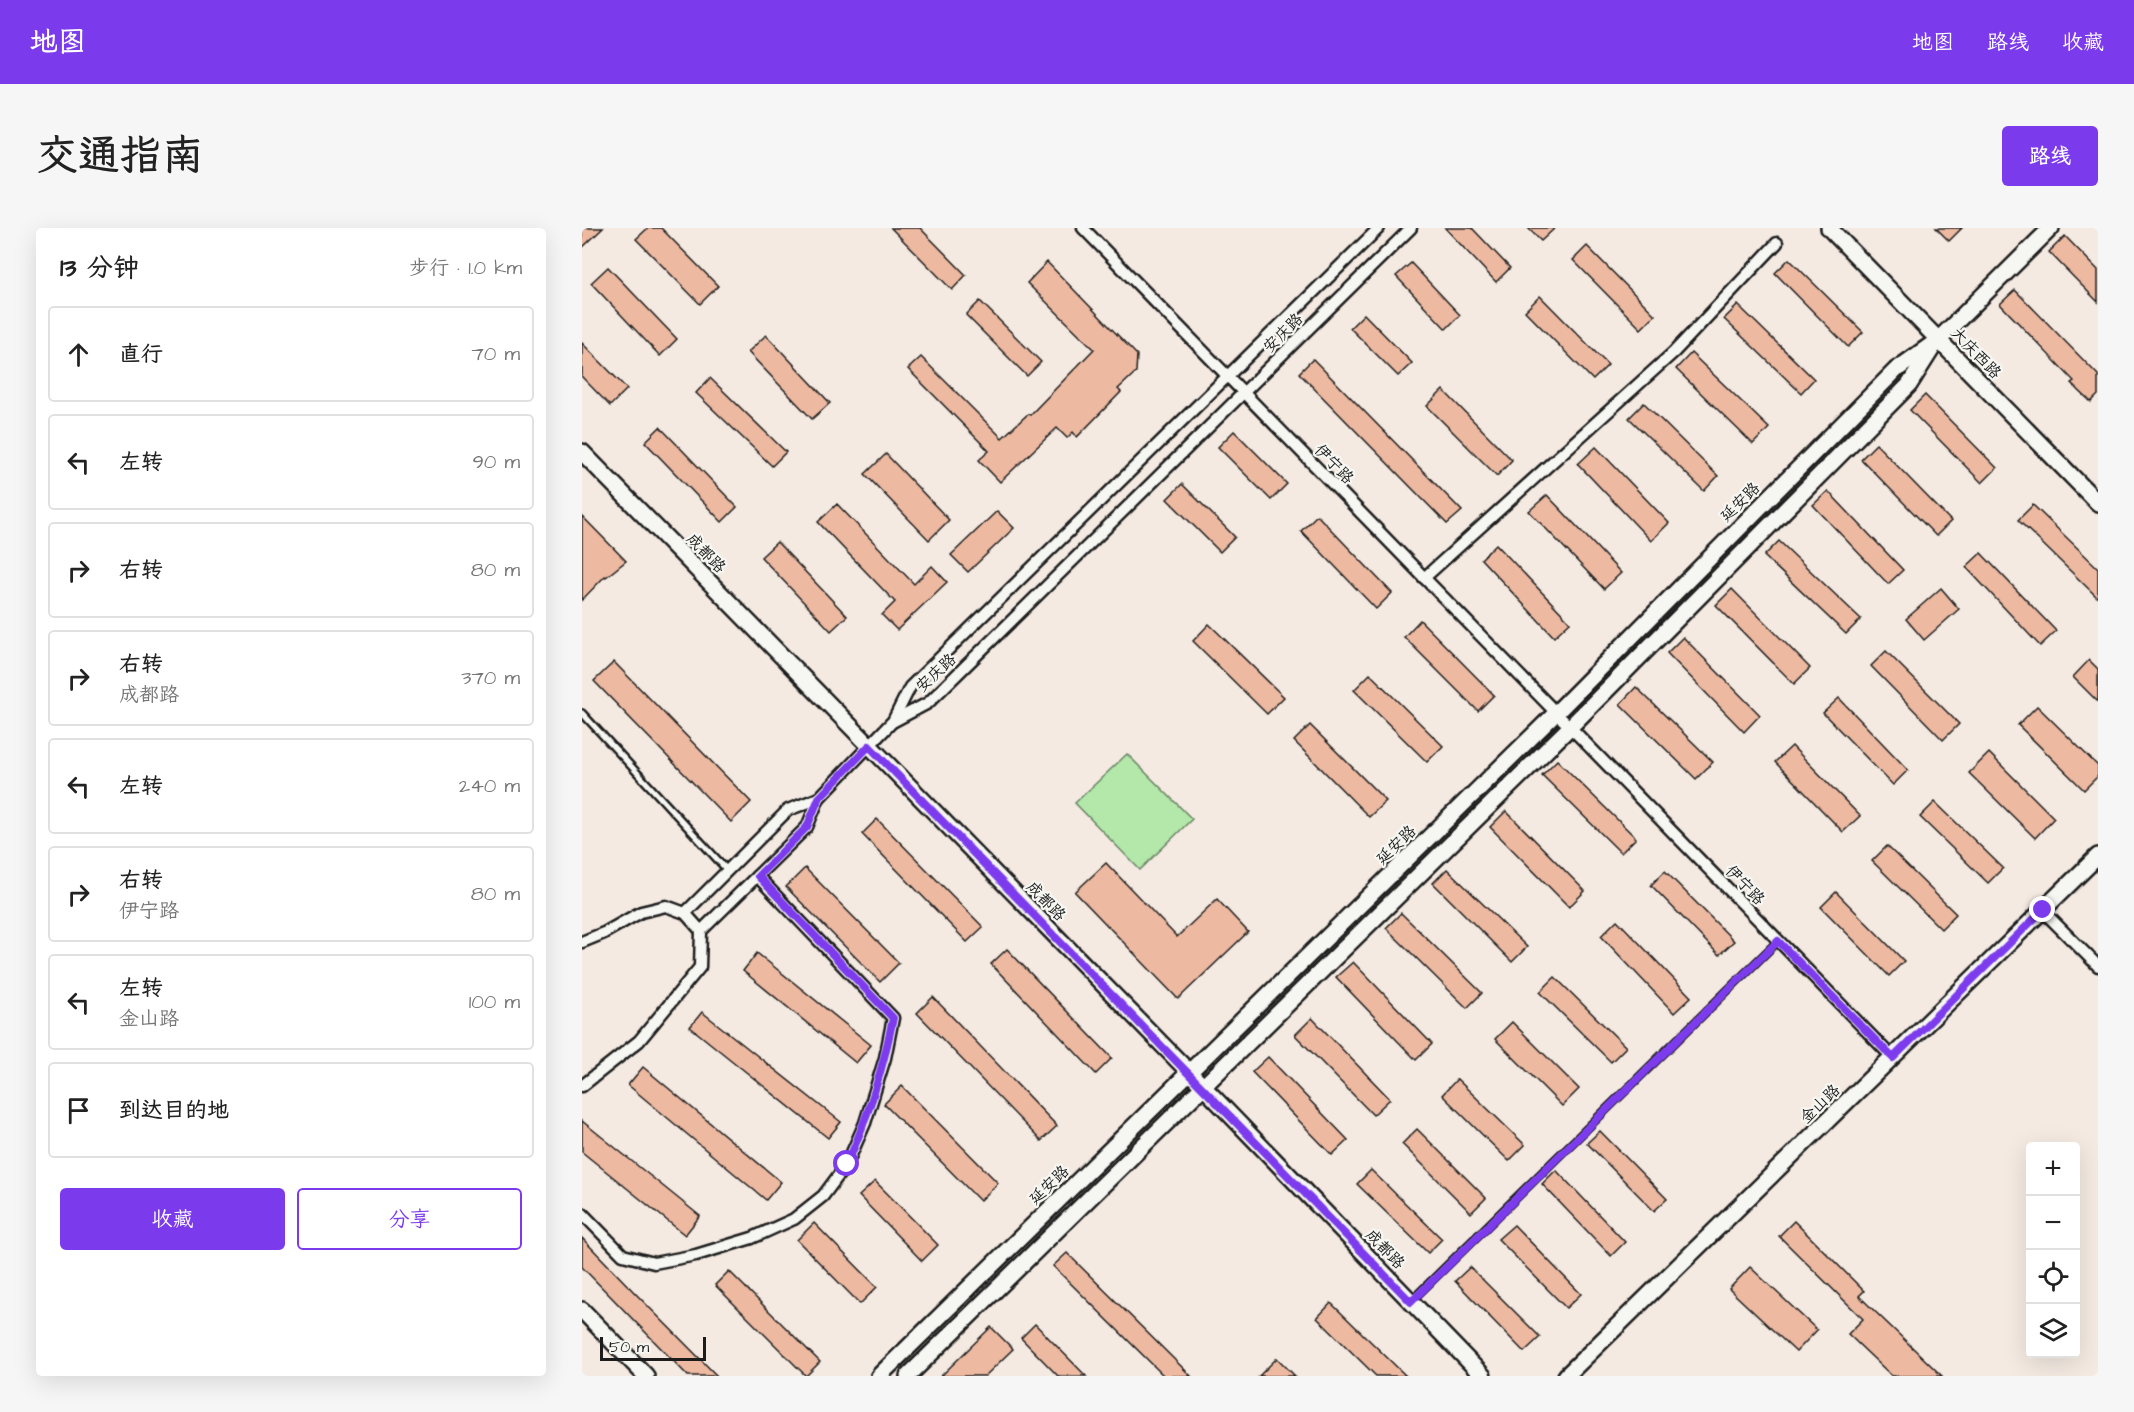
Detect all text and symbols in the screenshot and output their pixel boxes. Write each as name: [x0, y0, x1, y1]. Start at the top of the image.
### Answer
text: 地图: [30, 23, 86, 62]
text: 地图: [1912, 28, 1954, 57]
text: 路线: [1987, 28, 2029, 57]
text: 收藏: [2062, 28, 2104, 57]
button: 路线: [2002, 126, 2098, 186]
text: 交通指南: [36, 128, 204, 186]
text: 13 分钟: [60, 250, 139, 286]
text: 步行 · 1.0 km: [409, 254, 522, 282]
street label: 安庆路: [1258, 308, 1308, 358]
street label: 大庆西路: [1946, 322, 2006, 384]
icon: ahead: [62, 338, 95, 371]
text: 直行: [119, 339, 163, 370]
text: 70 m: [472, 340, 520, 368]
street label: 伊宁路: [1309, 439, 1359, 489]
icon: left: [62, 446, 95, 479]
text: 左转: [119, 447, 163, 478]
text: 90 m: [472, 448, 520, 476]
street label: 延安路: [1715, 477, 1765, 527]
street label: 成都路: [681, 528, 731, 578]
icon: right: [62, 554, 95, 587]
text: 右转: [119, 555, 163, 586]
text: 80 m: [471, 556, 520, 584]
text: 右转: [119, 649, 163, 680]
street label: 安庆路: [911, 649, 961, 697]
icon: right: [62, 662, 95, 695]
text: 370 m: [461, 664, 520, 692]
text: 成都路: [119, 681, 179, 709]
icon: left: [62, 770, 95, 803]
text: 左转: [119, 771, 163, 802]
text: 240 m: [459, 772, 520, 800]
street label: 延安路: [1371, 820, 1421, 870]
street label: 伊宁路: [1720, 860, 1770, 910]
text: 右转: [119, 865, 163, 896]
street label: 成都路: [1021, 876, 1071, 926]
icon: right: [62, 878, 95, 911]
text: 80 m: [471, 880, 520, 908]
route end: [2029, 896, 2055, 922]
text: 伊宁路: [119, 897, 179, 925]
text: 左转: [119, 973, 163, 1004]
icon: left: [62, 986, 95, 1019]
text: 100 m: [469, 988, 520, 1016]
text: 金山路: [119, 1005, 179, 1033]
street label: 金山路: [1795, 1079, 1845, 1129]
icon: arrive: [62, 1094, 95, 1127]
text: 到达目的地: [119, 1095, 229, 1126]
map controls: [2026, 1142, 2080, 1358]
button: +: [2026, 1142, 2080, 1196]
route start: [833, 1150, 859, 1176]
street label: 延安路: [1024, 1160, 1074, 1210]
button: 收藏: [60, 1188, 285, 1250]
button: 分享: [297, 1188, 522, 1250]
button: −: [2026, 1196, 2080, 1250]
street label: 成都路: [1360, 1224, 1410, 1274]
button: locate: [2026, 1250, 2080, 1304]
button: layers: [2026, 1304, 2080, 1358]
scale bar: [600, 1334, 706, 1362]
text: 50 m: [609, 1336, 649, 1358]

